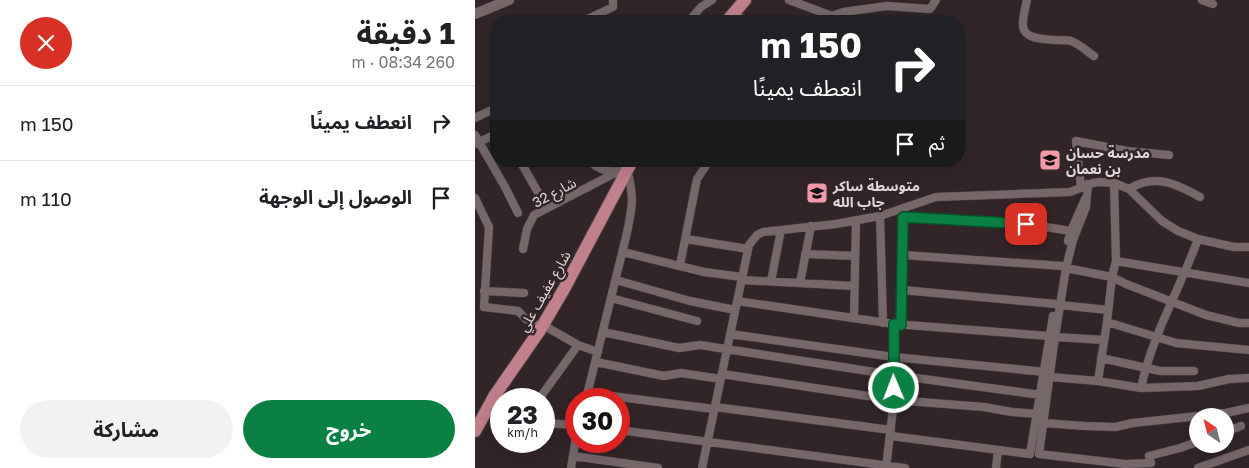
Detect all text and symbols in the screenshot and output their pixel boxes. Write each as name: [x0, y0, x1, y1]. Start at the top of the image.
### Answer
text: 1 دقيقة: [357, 15, 455, 51]
button: close: [20, 17, 72, 69]
text: 150 m: [760, 24, 862, 66]
icon: right: [880, 35, 945, 100]
text: 260 m · 08:34: [352, 52, 455, 72]
text: انعطف يمينًا: [753, 74, 862, 101]
icon: right: [427, 109, 455, 137]
text: انعطف يمينًا: [310, 110, 412, 133]
text: 150 m: [20, 112, 74, 135]
icon: arrive: [891, 130, 919, 158]
text: ثم: [929, 131, 945, 154]
place label: مدرسة حسان بن نعمان: [1066, 144, 1150, 177]
school or university icon: مدرسة حسان بن نعمان: [1038, 148, 1062, 172]
street label: شارع 32: [529, 173, 580, 213]
place label: متوسطة ساكر جاب الله: [832, 177, 920, 210]
school or university icon: متوسطة ساكر جاب الله: [805, 181, 829, 205]
icon: arrive: [427, 184, 455, 212]
text: الوصول إلى الوجهة: [259, 185, 412, 208]
text: 110 m: [20, 187, 72, 210]
pin: [1005, 203, 1047, 245]
icon: arrive: [1012, 210, 1040, 238]
street label: شارع عفيف علي: [514, 248, 577, 336]
position arrow: [867, 361, 919, 413]
speed limit sign: 30: [565, 388, 630, 453]
text: 23: [507, 399, 538, 430]
button: مشاركة: [20, 400, 233, 458]
button: خروج: [243, 400, 455, 458]
north arrow: [1189, 408, 1234, 452]
map controls: [1189, 408, 1234, 453]
text: km/h: [507, 425, 538, 440]

